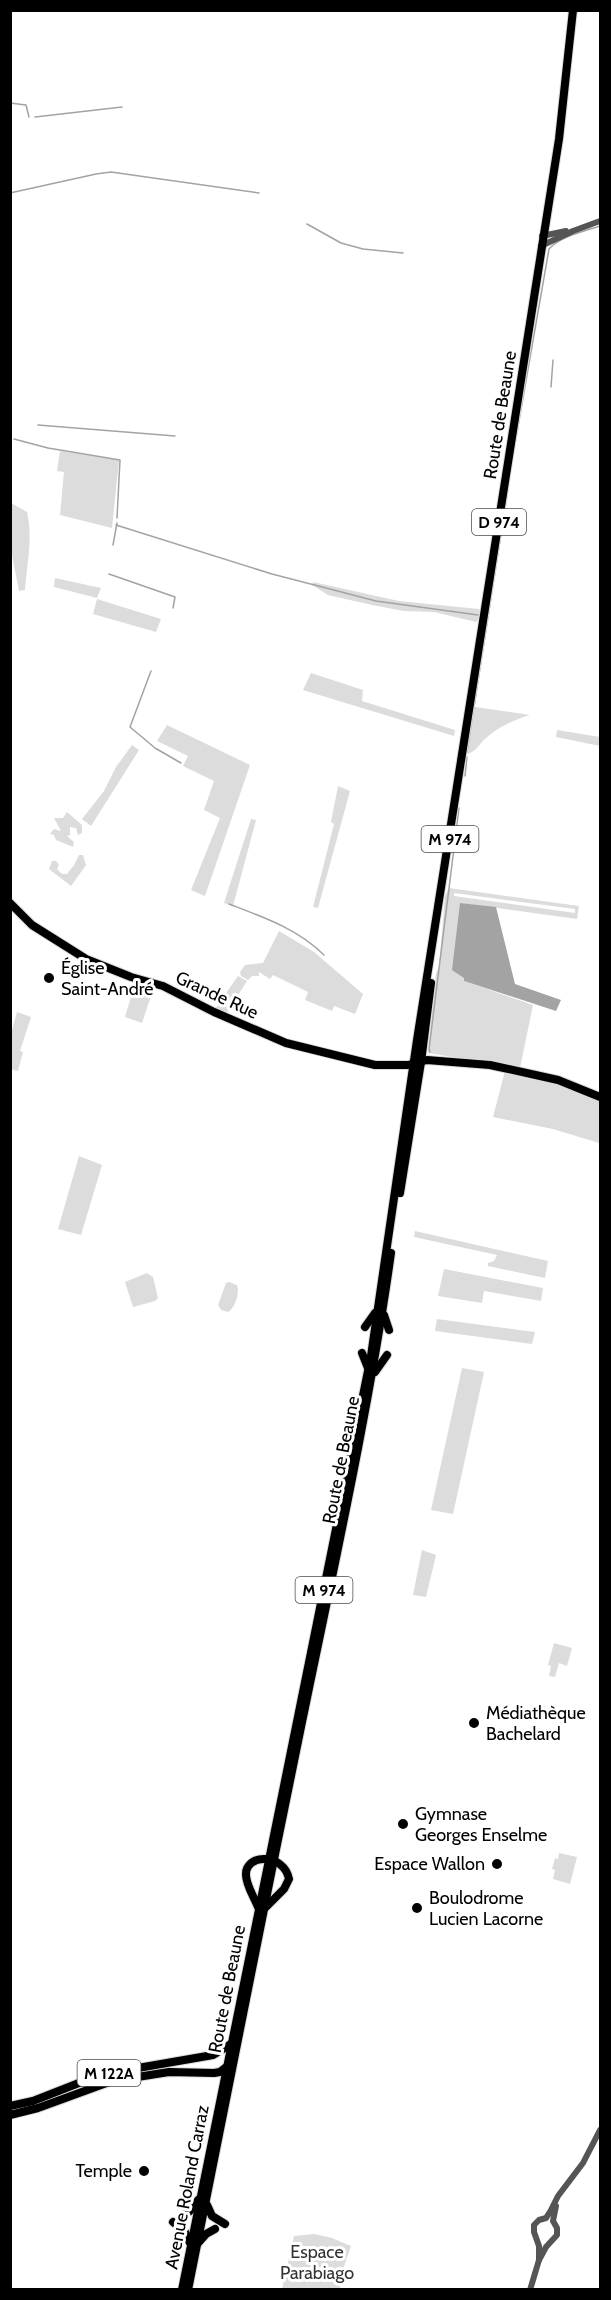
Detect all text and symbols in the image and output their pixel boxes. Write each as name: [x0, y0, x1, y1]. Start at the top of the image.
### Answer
street label: Route de Beaune: [479, 349, 521, 481]
road number: D 974: [472, 509, 526, 535]
road number: M 974: [422, 826, 478, 852]
place label: Église Saint-André: [61, 957, 153, 1000]
street label: Grande Rue: [172, 966, 262, 1024]
marker: Église Saint-André: [42, 971, 56, 985]
street label: Route de Beaune: [318, 1394, 364, 1526]
road number: M 974: [296, 1577, 352, 1603]
place label: Médiathèque Bachelard: [486, 1702, 586, 1745]
marker: Médiathèque Bachelard: [467, 1716, 481, 1730]
place label: Gymnase Georges Enselme: [415, 1803, 547, 1846]
marker: Gymnase Georges Enselme: [396, 1817, 410, 1831]
place label: Espace Wallon: [374, 1853, 485, 1875]
marker: Espace Wallon: [490, 1857, 504, 1871]
place label: Boulodrome Lucien Lacorne: [429, 1887, 543, 1930]
marker: Boulodrome Lucien Lacorne: [410, 1901, 424, 1915]
street label: Route de Beaune: [204, 1923, 250, 2055]
road number: M 122A: [78, 2060, 140, 2086]
street label: Avenue Roland Carraz: [160, 2103, 214, 2271]
place label: Temple: [75, 2160, 132, 2182]
marker: Temple: [137, 2164, 151, 2178]
park label: Espace Parabiago: [280, 2241, 354, 2284]

